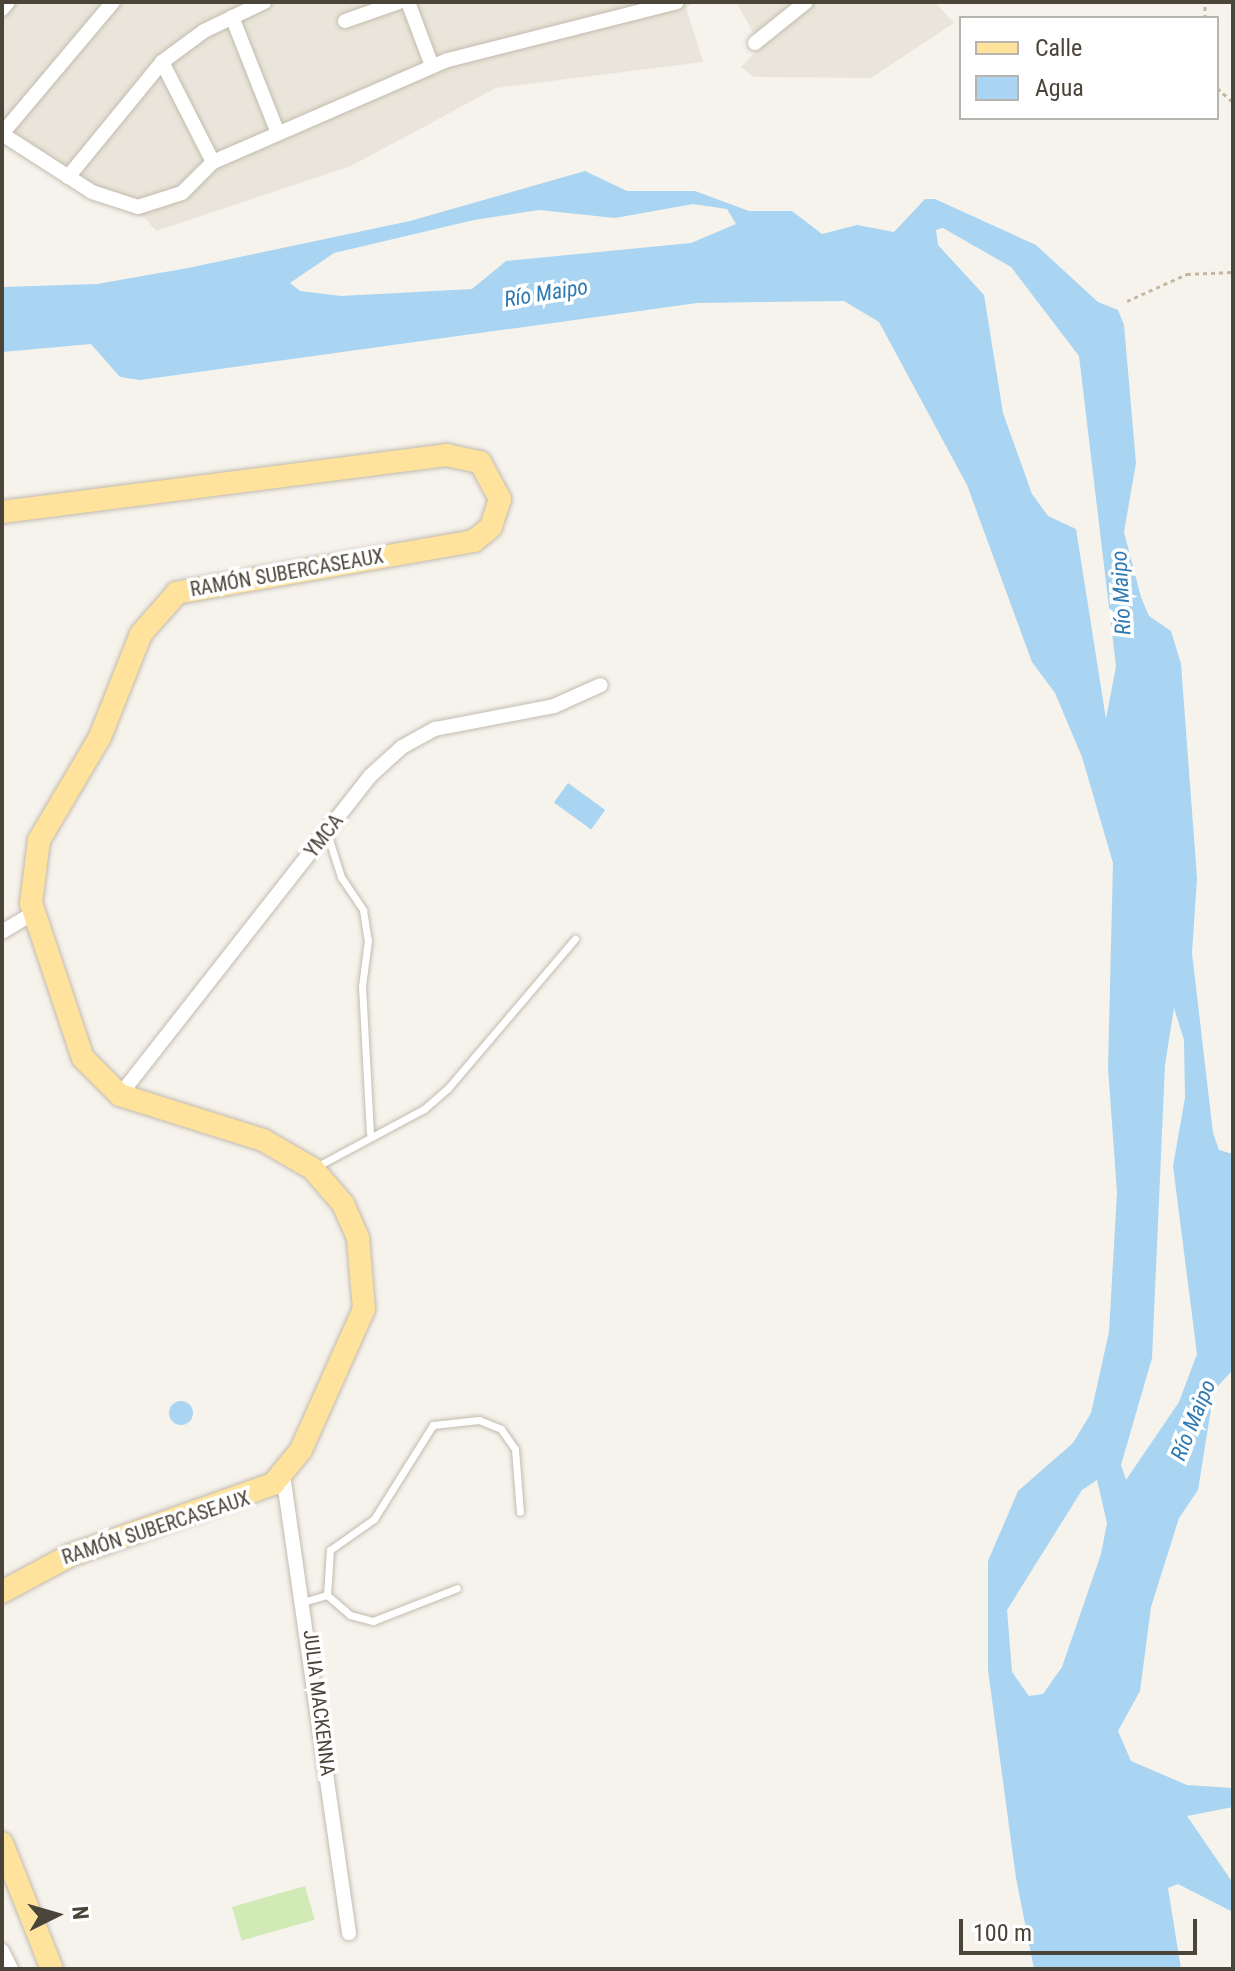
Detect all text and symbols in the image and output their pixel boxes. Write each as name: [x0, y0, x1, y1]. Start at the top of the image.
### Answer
legend: [959, 16, 1219, 120]
text: Calle: [1035, 34, 1082, 62]
text: Agua: [1035, 74, 1084, 102]
water label: Río Maipo: [502, 273, 590, 313]
street label: RAMÓN SUBERCASEAUX: [188, 544, 386, 602]
water label: Río Maipo: [1106, 550, 1136, 636]
street label: YMCA: [300, 810, 348, 862]
water label: Río Maipo: [1165, 1376, 1221, 1464]
street label: RAMÓN SUBERCASEAUX: [59, 1486, 253, 1570]
street label: JULIA MACKENNA: [298, 1629, 340, 1777]
north arrow: [16, 1875, 96, 1955]
scale bar: [963, 1903, 1201, 1953]
text: N: [67, 1905, 93, 1921]
text: 100 m: [973, 1919, 1032, 1947]

